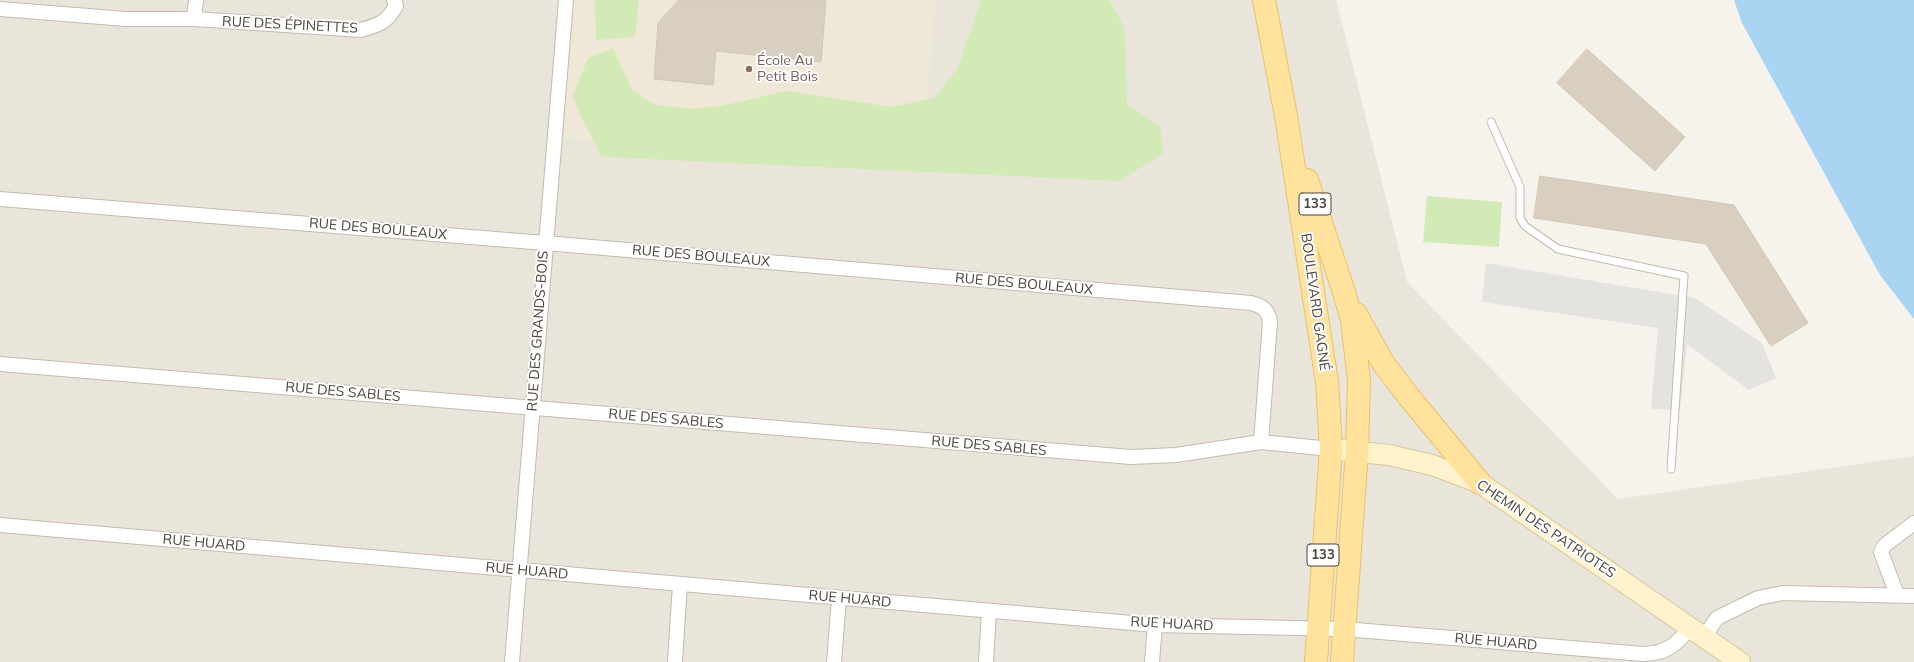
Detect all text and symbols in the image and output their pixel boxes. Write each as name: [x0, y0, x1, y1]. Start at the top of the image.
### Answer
street label: RUE DES ÉPINETTES: [222, 13, 358, 37]
place label: École Au Petit Bois: [757, 53, 818, 86]
marker: École Au Petit Bois: [744, 64, 754, 74]
road number: 133: [1299, 193, 1331, 215]
street label: RUE DES BOULEAUX: [308, 215, 448, 243]
street label: BOULEVARD GAGNÉ: [1297, 232, 1333, 372]
street label: RUE DES BOULEAUX: [631, 242, 771, 270]
street label: RUE DES GRANDS-BOIS: [524, 250, 552, 412]
street label: RUE DES BOULEAUX: [954, 270, 1094, 298]
street label: RUE DES SABLES: [285, 379, 401, 405]
street label: RUE DES SABLES: [608, 406, 724, 432]
street label: RUE DES SABLES: [931, 433, 1047, 459]
street label: CHEMIN DES PATRIOTES: [1473, 476, 1619, 582]
street label: RUE HUARD: [162, 531, 246, 555]
road number: 133: [1307, 544, 1339, 566]
street label: RUE HUARD: [485, 559, 569, 583]
street label: RUE HUARD: [808, 587, 892, 611]
street label: RUE HUARD: [1130, 613, 1214, 635]
street label: RUE HUARD: [1454, 630, 1538, 654]

